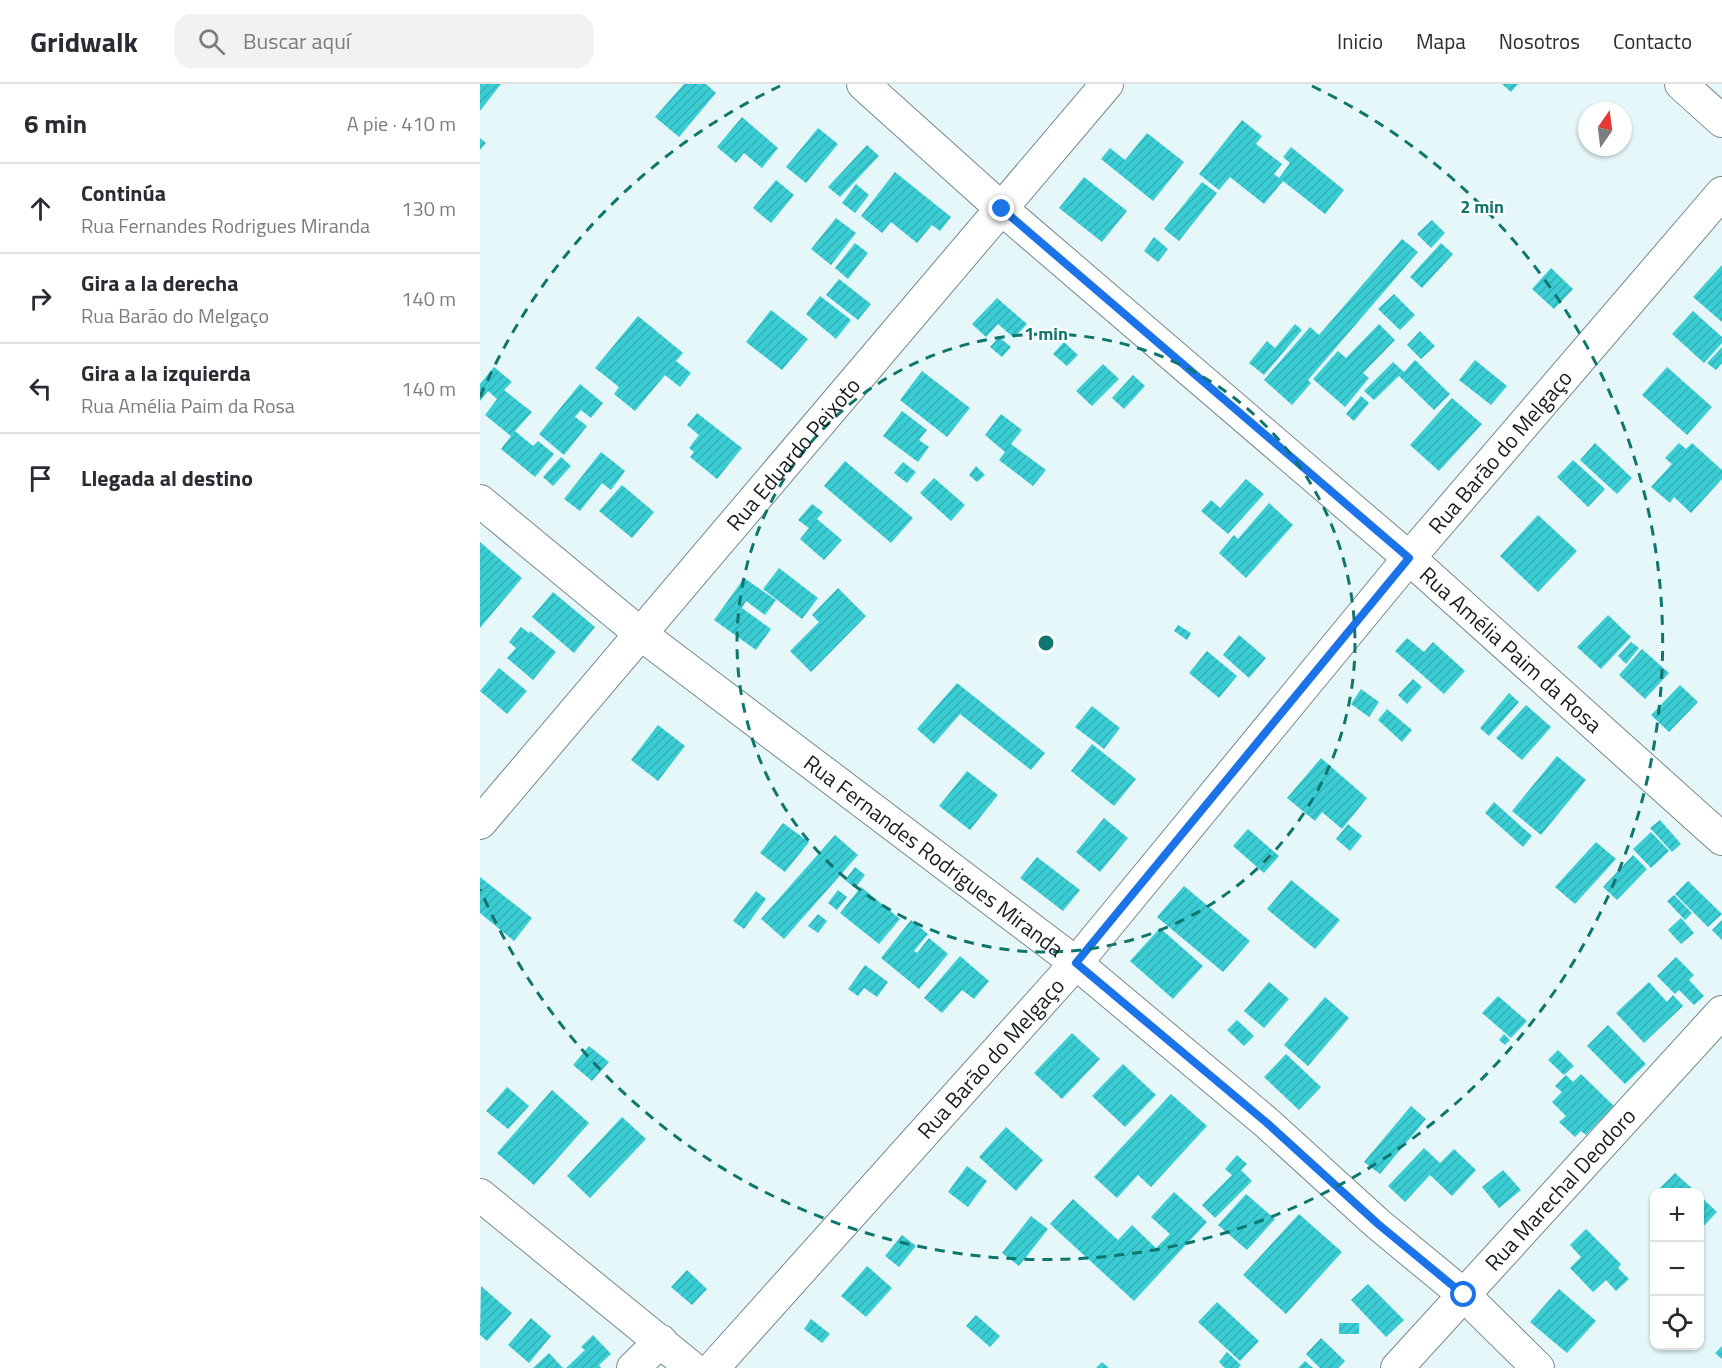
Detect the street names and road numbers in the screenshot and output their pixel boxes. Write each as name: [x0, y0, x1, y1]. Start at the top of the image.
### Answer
street label: Rua Barão do Melgaço: [1420, 362, 1580, 541]
street label: Rua Eduardo Peixoto: [718, 370, 868, 538]
street label: Rua Amélia Paim da Rosa: [1412, 558, 1610, 741]
street label: Rua Fernandes Rodrigues Miranda: [797, 746, 1071, 965]
street label: Rua Barão do Melgaço: [909, 970, 1072, 1147]
street label: Rua Marechal Deodoro: [1477, 1100, 1644, 1279]

